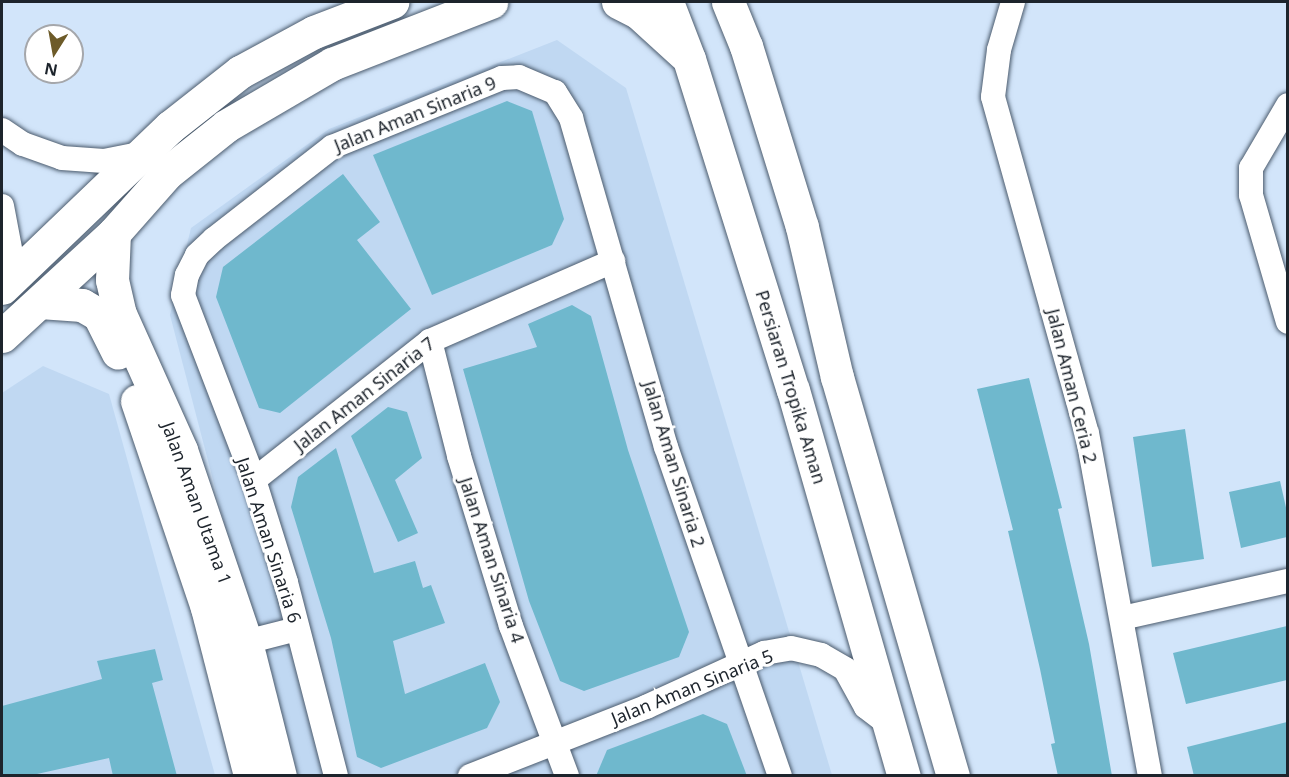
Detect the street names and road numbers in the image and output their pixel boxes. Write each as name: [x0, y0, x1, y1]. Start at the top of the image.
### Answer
street label: Jalan Aman Sinaria 9: [331, 72, 499, 156]
street label: Persiaran Tropika Aman: [751, 287, 831, 487]
street label: Jalan Aman Ceria 2: [1042, 307, 1102, 465]
street label: Jalan Aman Sinaria 7: [289, 332, 439, 456]
street label: Jalan Aman Sinaria 2: [638, 378, 710, 550]
street label: Jalan Aman Utama 1: [158, 419, 236, 587]
street label: Jalan Aman Sinaria 6: [232, 455, 306, 625]
street label: Jalan Aman Sinaria 4: [455, 475, 529, 645]
street label: Jalan Aman Sinaria 5: [608, 645, 776, 729]

